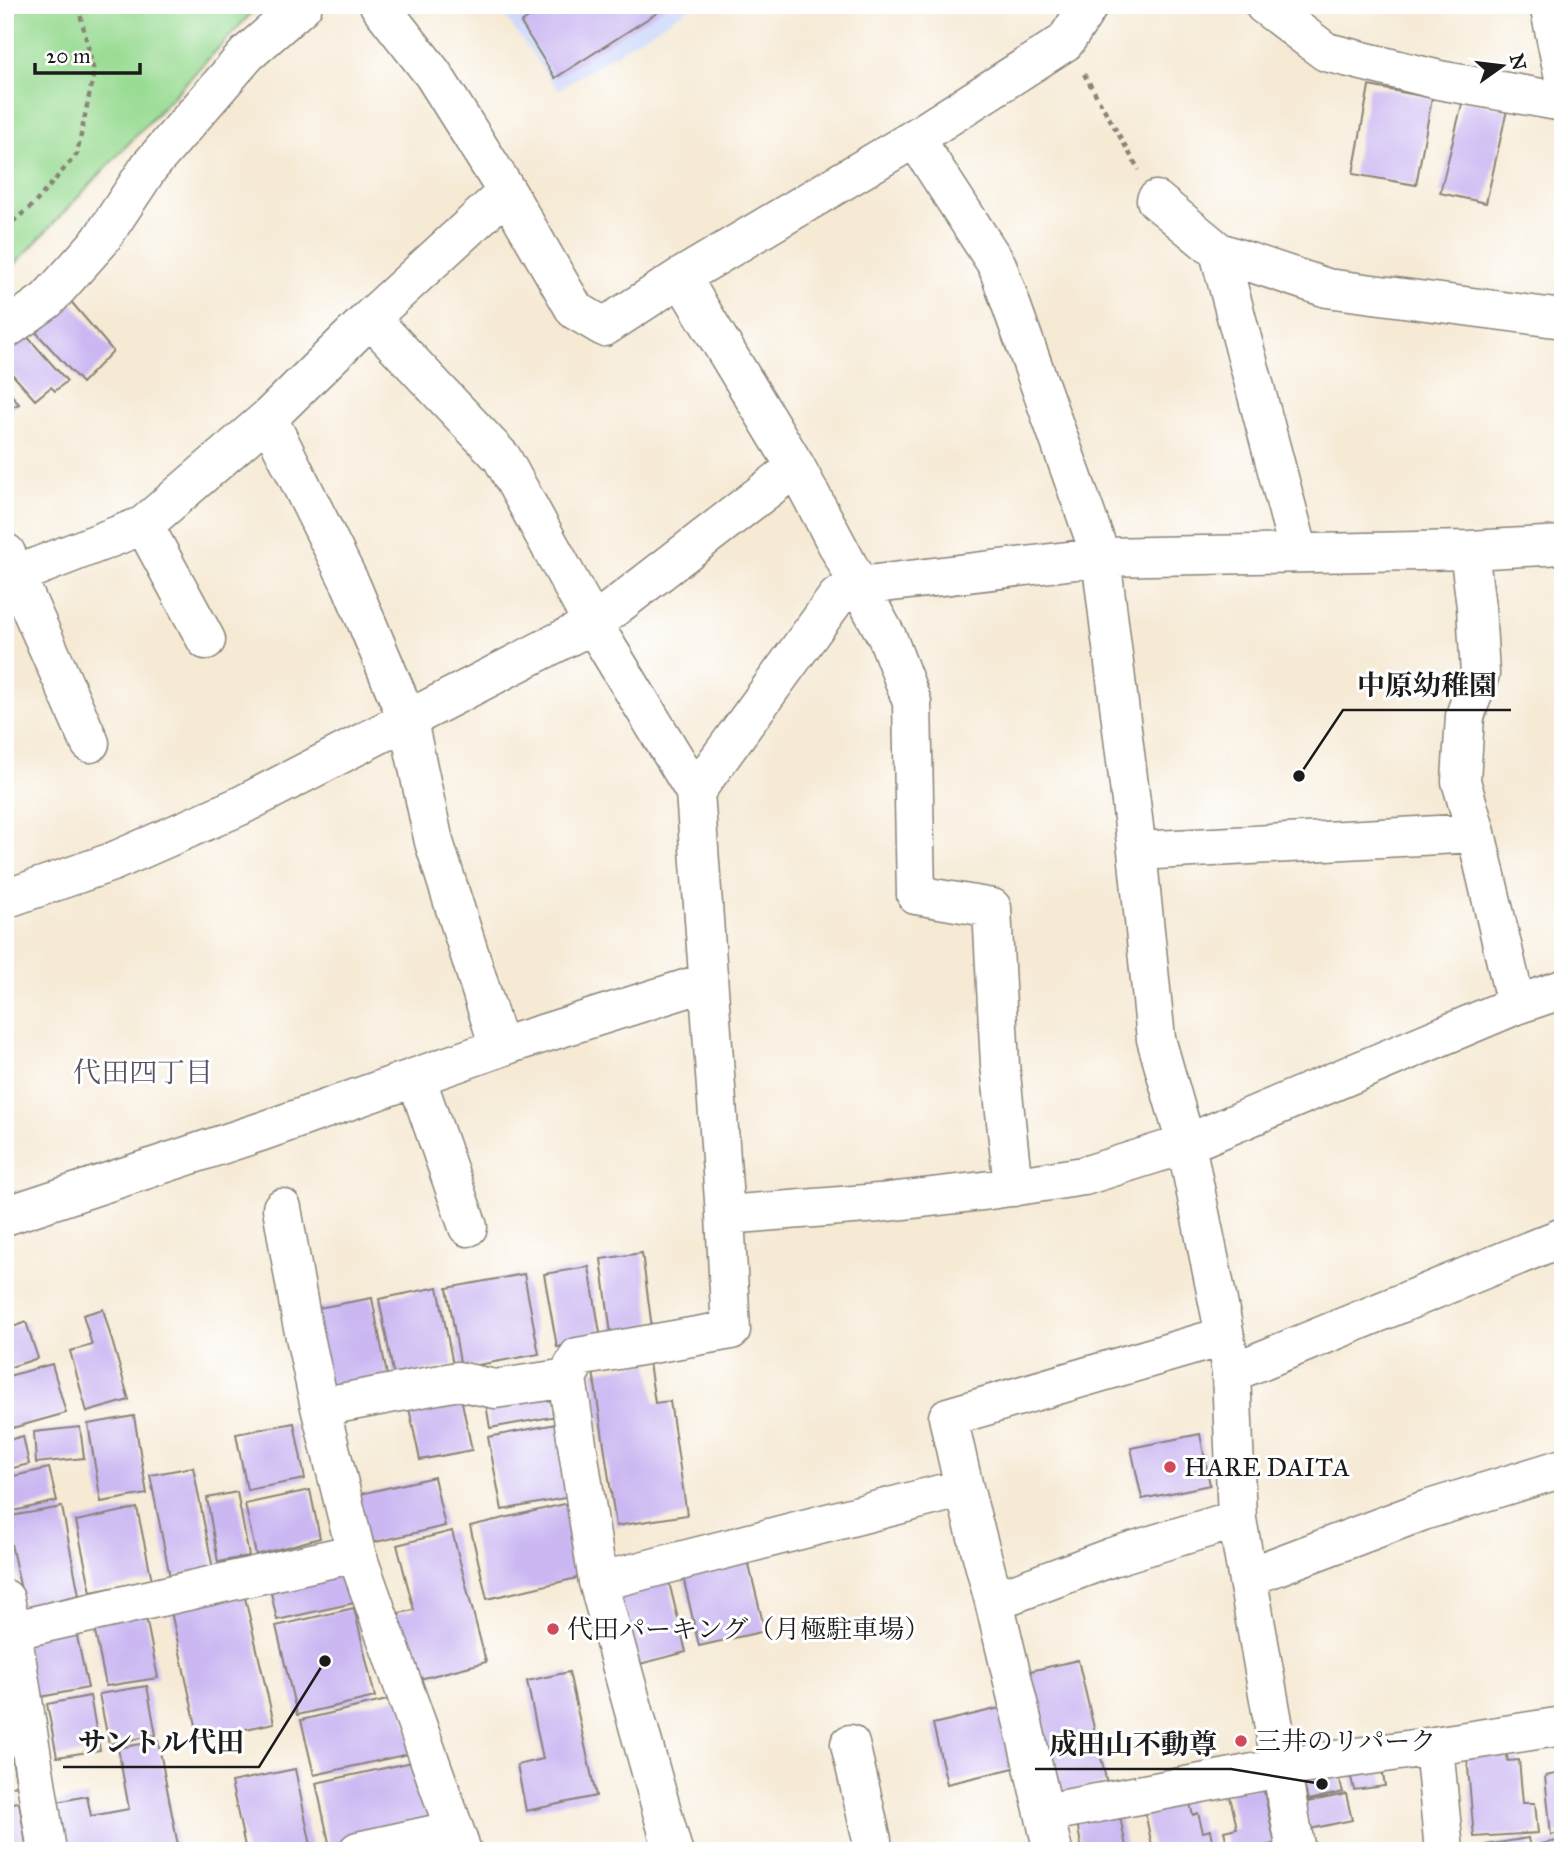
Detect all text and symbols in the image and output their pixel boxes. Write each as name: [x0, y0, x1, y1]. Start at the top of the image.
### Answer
scale bar: [35, 32, 140, 76]
north arrow: [1466, 32, 1536, 102]
text: 20 m: [46, 43, 91, 69]
text: N: [1505, 51, 1531, 73]
callout: 中原幼稚園: [1343, 661, 1511, 710]
text: 中原幼稚園: [1357, 668, 1497, 703]
district label: 代田四丁目: [73, 1055, 213, 1090]
place label: HARE DAITA: [1184, 1451, 1351, 1483]
marker: HARE DAITA: [1162, 1459, 1178, 1475]
place label: 代田パーキング（月極駐車場）: [567, 1613, 930, 1645]
marker: 代田パーキング（月極駐車場）: [545, 1621, 561, 1637]
callout: サントル代田: [63, 1718, 259, 1767]
callout: 成田山不動尊: [1035, 1720, 1231, 1769]
text: サントル代田: [78, 1725, 244, 1760]
place label: 三井のリパーク: [1255, 1725, 1436, 1757]
text: 成田山不動尊: [1049, 1727, 1217, 1762]
marker: 三井のリパーク: [1233, 1733, 1249, 1749]

